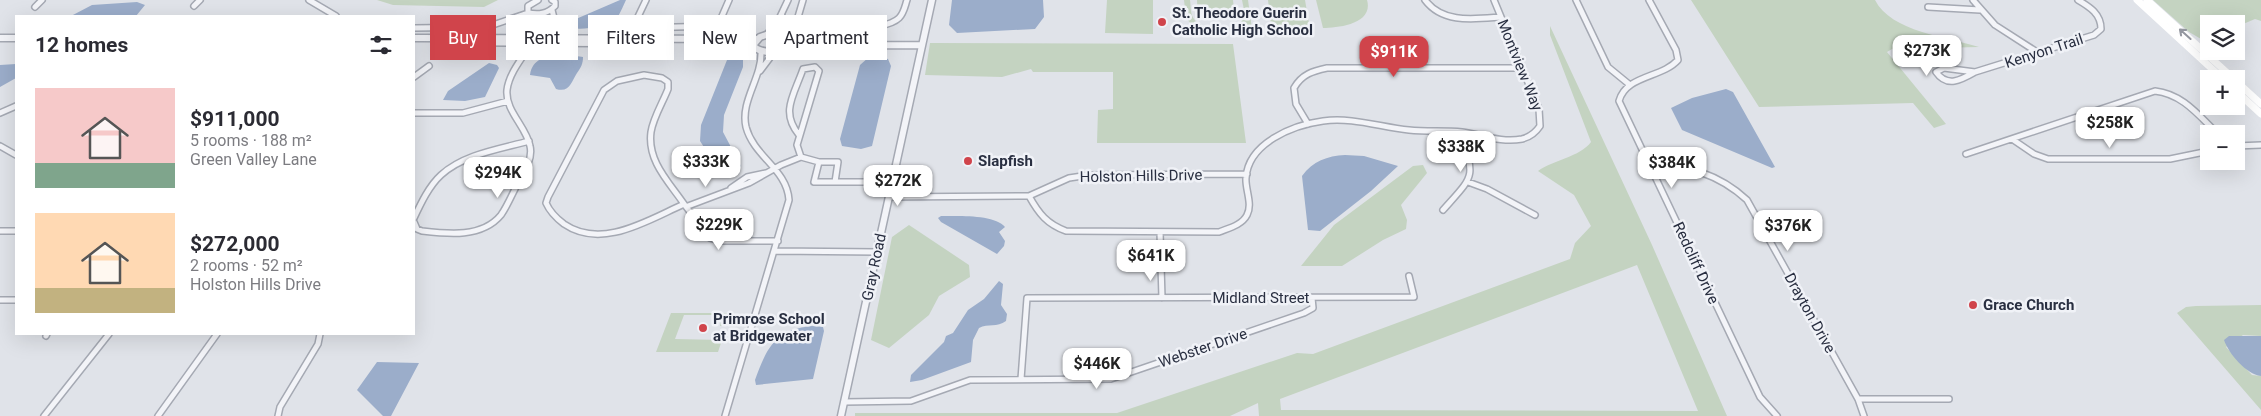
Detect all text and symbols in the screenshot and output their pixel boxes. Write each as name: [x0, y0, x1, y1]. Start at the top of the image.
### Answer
place label: St. Theodore Guerin Catholic High School: [1172, 4, 1313, 39]
chip: Buy: [430, 15, 496, 60]
chip: Rent: [506, 15, 578, 60]
chip: Filters: [588, 15, 674, 60]
chip: New: [684, 15, 756, 60]
chip: Apartment: [766, 15, 887, 60]
map controls: [2200, 15, 2245, 170]
button: layers: [2200, 15, 2245, 60]
marker: St. Theodore Guerin Catholic High School: [1156, 16, 1168, 28]
street label: Montview Way: [1494, 17, 1546, 113]
one-way arrow: [2178, 28, 2191, 40]
street label: Kenyon Trail: [2003, 30, 2085, 72]
icon: filters: [367, 31, 395, 59]
text: 12 homes: [35, 33, 128, 57]
pin: $273K: [1892, 34, 1962, 77]
pin: $911K: [1359, 36, 1429, 78]
text: $273K: [1904, 41, 1950, 60]
text: $911K: [1371, 42, 1417, 61]
button: +: [2200, 70, 2245, 115]
pin: $258K: [2075, 106, 2145, 149]
text: $911,000: [190, 107, 280, 131]
icon: home: [75, 108, 135, 168]
text: $258K: [2087, 113, 2133, 132]
button: −: [2200, 125, 2245, 170]
pin: $338K: [1426, 130, 1496, 173]
text: 5 rooms · 188 m²: [190, 131, 312, 150]
text: $338K: [1438, 137, 1484, 156]
pin: $333K: [671, 146, 741, 188]
pin: $384K: [1637, 146, 1707, 189]
text: Green Valley Lane: [190, 150, 317, 169]
text: $333K: [683, 152, 729, 171]
place label: Slapfish: [978, 152, 1033, 170]
text: $384K: [1649, 153, 1695, 172]
marker: Slapfish: [962, 155, 974, 167]
pin: $294K: [463, 156, 533, 199]
text: $294K: [475, 163, 521, 182]
pin: $272K: [863, 164, 933, 207]
street label: Holston Hills Drive: [1079, 166, 1203, 186]
text: $272K: [875, 171, 921, 190]
pin: $229K: [684, 208, 754, 251]
pin: $376K: [1753, 210, 1823, 252]
text: $229K: [696, 215, 742, 234]
text: $376K: [1765, 216, 1811, 235]
street label: Redcliff Drive: [1669, 219, 1723, 307]
text: $272,000: [190, 232, 280, 256]
street label: Gray Road: [858, 232, 890, 302]
icon: home: [75, 233, 135, 293]
pin: $641K: [1116, 240, 1186, 282]
text: $641K: [1128, 246, 1174, 265]
text: 2 rooms · 52 m²: [190, 256, 303, 275]
street label: Drayton Drive: [1781, 270, 1839, 356]
text: Holston Hills Drive: [190, 275, 321, 294]
street label: Midland Street: [1212, 289, 1310, 307]
place label: Grace Church: [1983, 296, 2074, 314]
marker: Grace Church: [1967, 299, 1979, 311]
place label: Primrose School at Bridgewater: [713, 310, 825, 345]
marker: Primrose School at Bridgewater: [697, 322, 709, 334]
street label: Webster Drive: [1156, 324, 1250, 372]
pin: $446K: [1062, 348, 1132, 390]
text: $446K: [1074, 354, 1120, 373]

